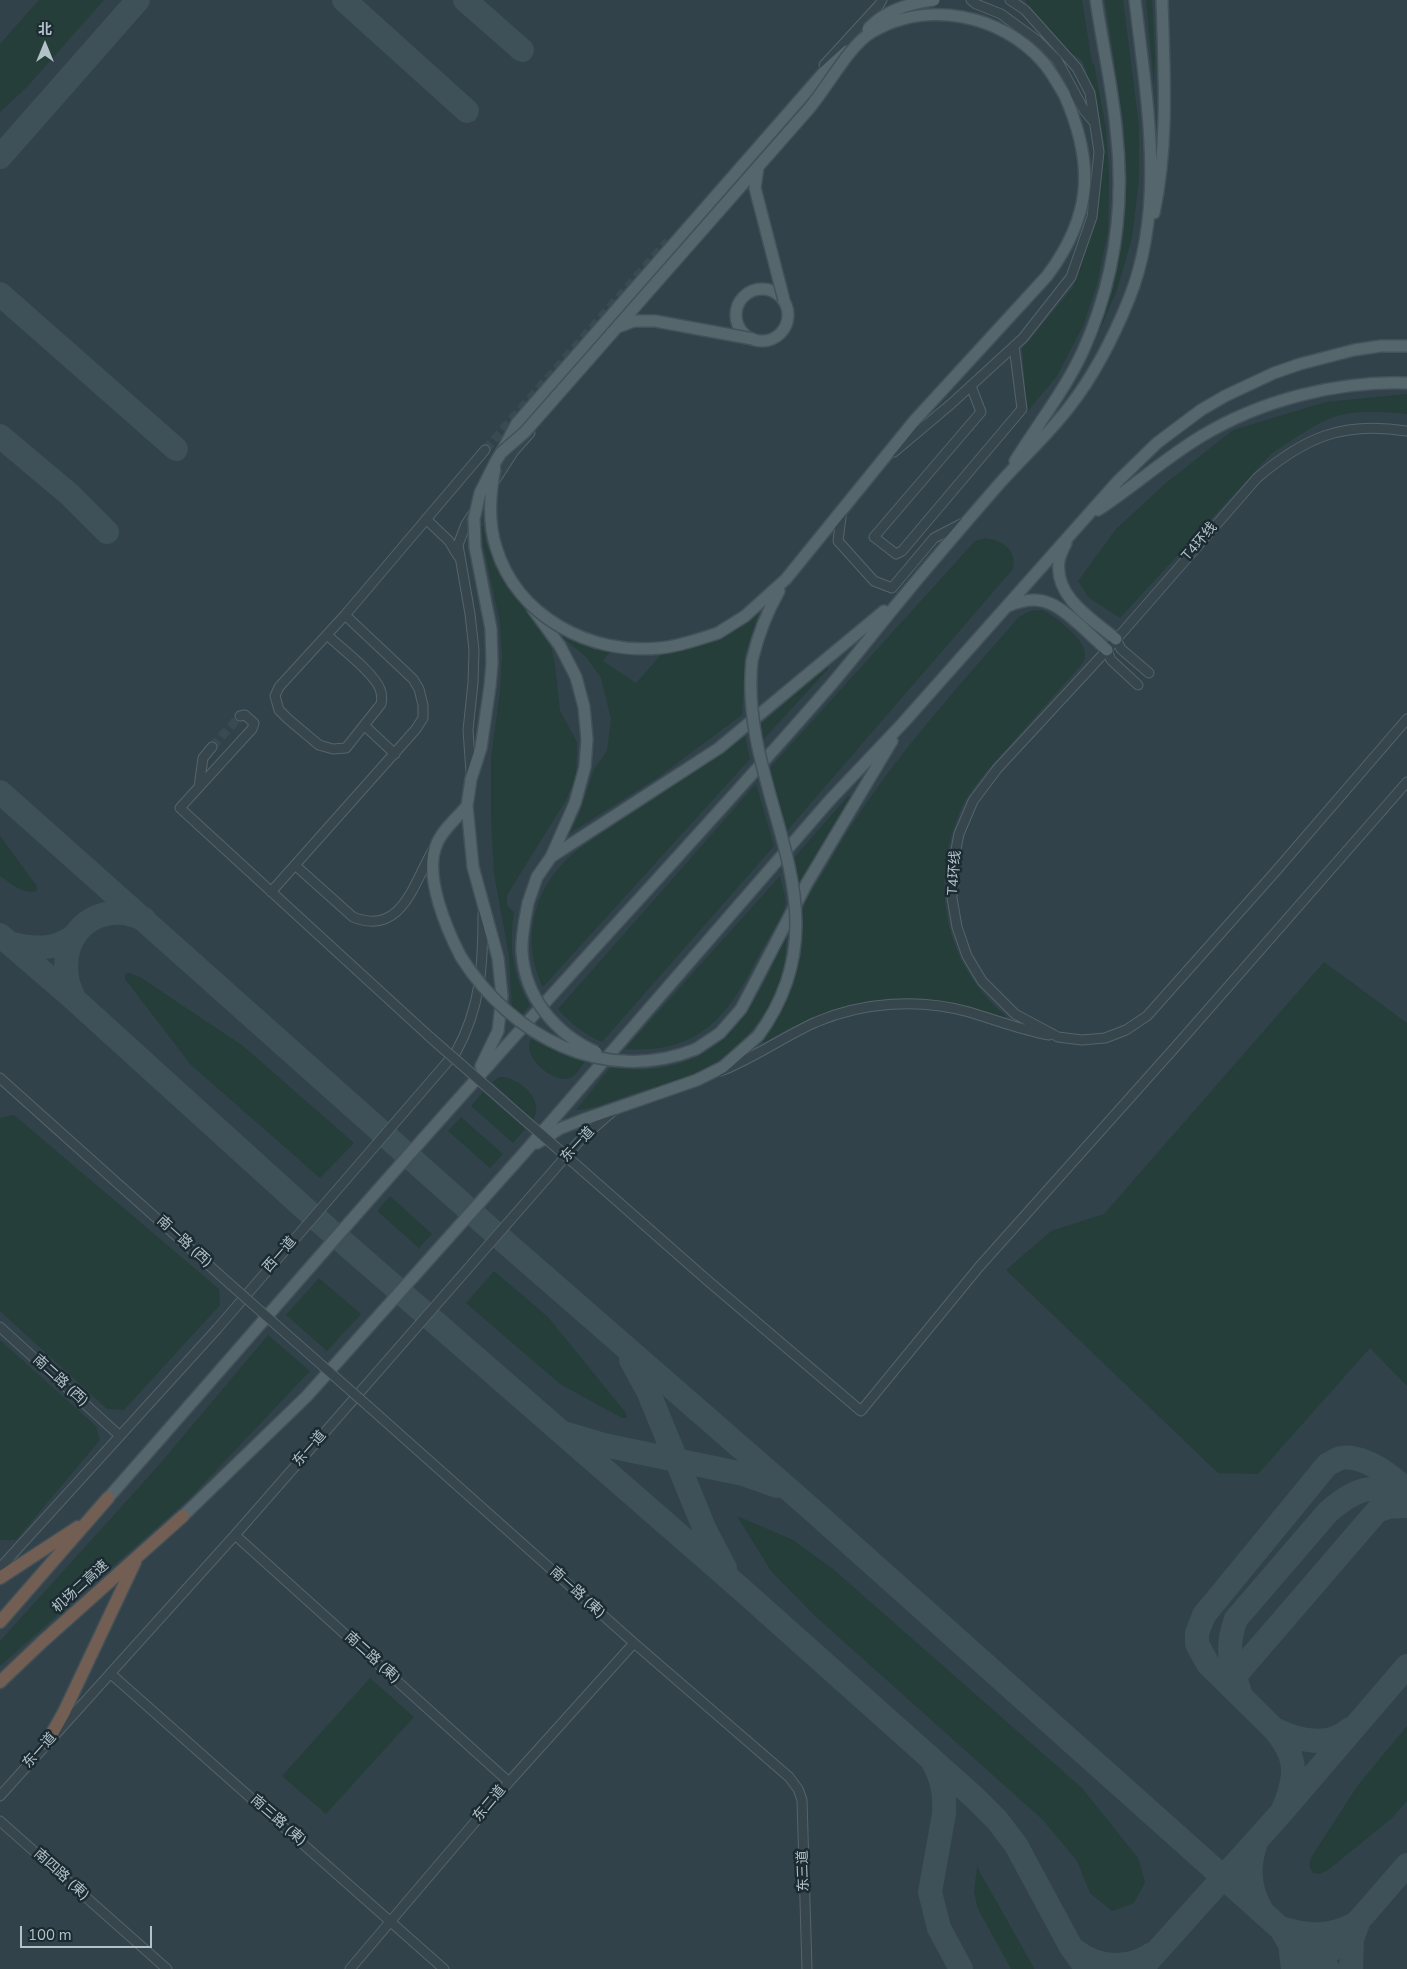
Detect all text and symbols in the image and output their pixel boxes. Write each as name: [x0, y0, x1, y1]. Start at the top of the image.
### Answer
north arrow: [20, 20, 70, 70]
text: 北: [38, 20, 52, 39]
street label: T4环线: [1179, 520, 1221, 564]
street label: T4环线: [945, 850, 965, 896]
street label: 东一道: [558, 1124, 598, 1166]
street label: 南一路 (西): [153, 1213, 215, 1271]
street label: 西一道: [260, 1234, 300, 1276]
street label: 南二路 (西): [29, 1352, 91, 1410]
street label: 东一道: [290, 1428, 330, 1470]
street label: 机场二高速: [49, 1557, 113, 1617]
street label: 南一路 (東): [546, 1564, 608, 1622]
street label: 南二路 (東): [341, 1629, 403, 1687]
street label: 东一道: [20, 1730, 60, 1772]
street label: 东二道: [470, 1783, 510, 1825]
street label: 南三路 (東): [247, 1792, 309, 1850]
street label: 南四路 (東): [30, 1846, 92, 1904]
street label: 东三道: [795, 1850, 813, 1892]
scale bar: [22, 1916, 155, 1948]
text: 100 m: [28, 1925, 72, 1945]

